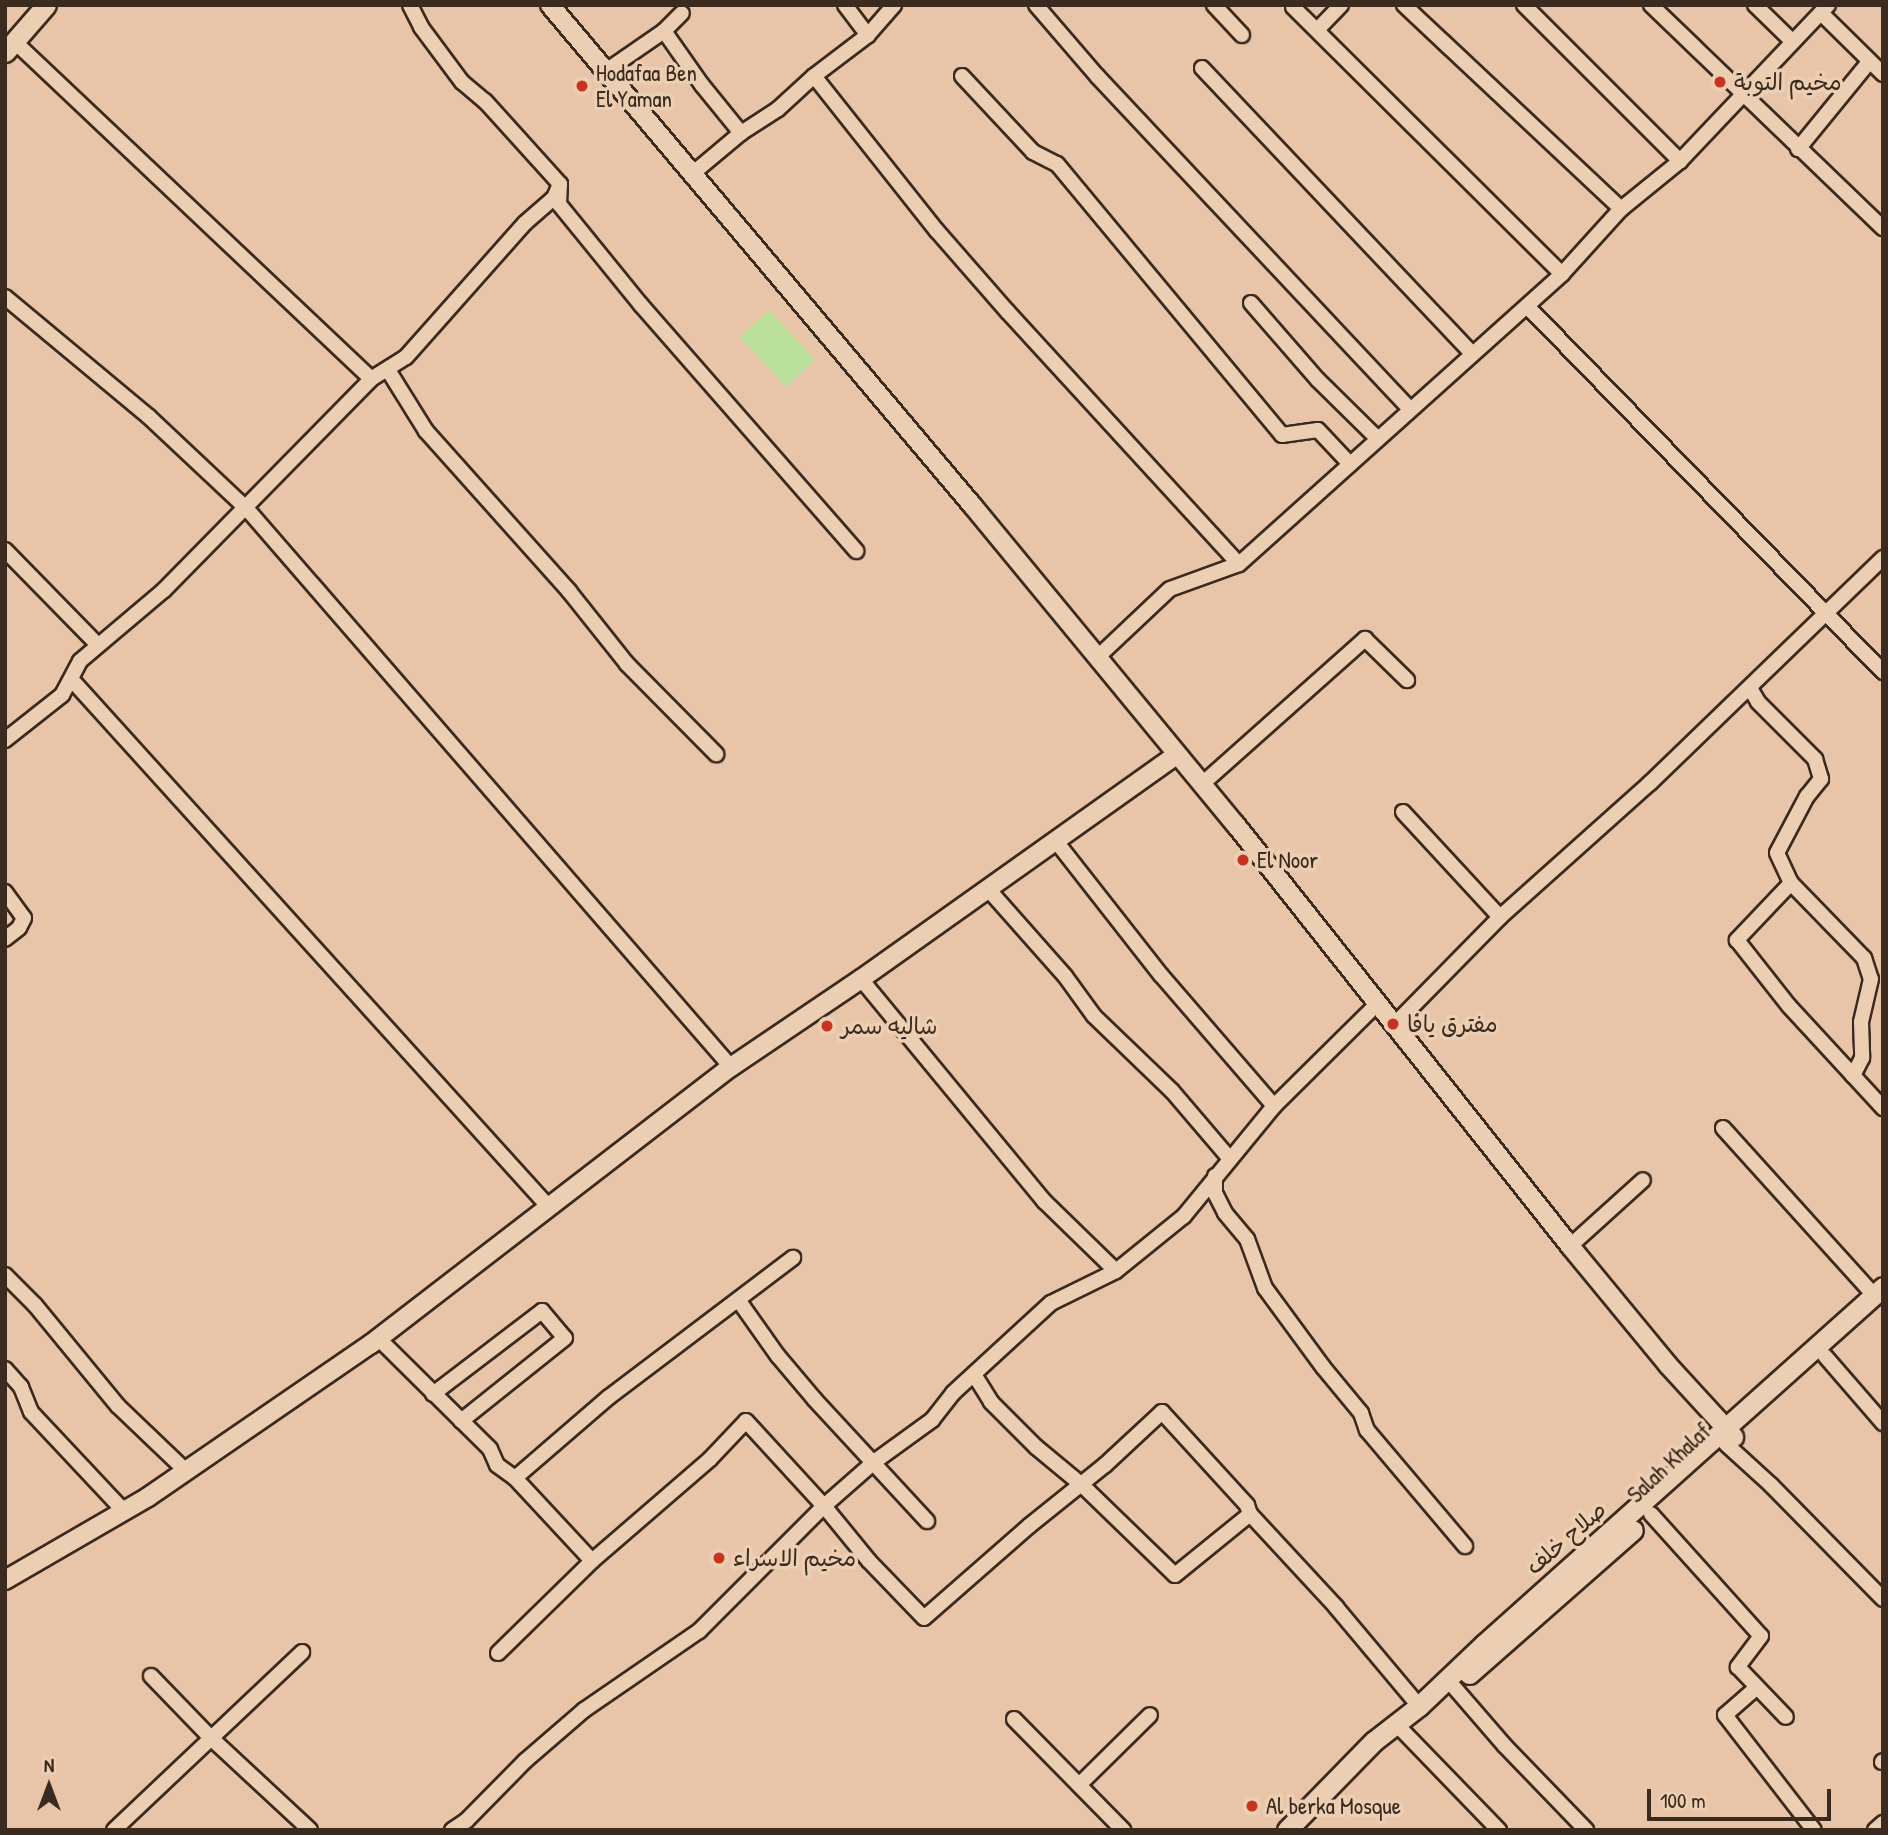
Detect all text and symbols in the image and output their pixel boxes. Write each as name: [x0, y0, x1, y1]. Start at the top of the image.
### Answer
place label: Hodafaa Ben El Yaman: [596, 59, 697, 113]
place label: مخيم التوبة: [1734, 68, 1842, 96]
marker: مخيم التوبة: [1712, 74, 1728, 90]
marker: Hodafaa Ben El Yaman: [574, 78, 590, 94]
place label: El Noor: [1257, 846, 1318, 874]
marker: El Noor: [1235, 852, 1251, 868]
place label: مفترق يافا: [1407, 1010, 1498, 1038]
place label: شاليه سمر: [841, 1012, 938, 1040]
marker: مفترق يافا: [1385, 1016, 1401, 1032]
marker: شاليه سمر: [819, 1018, 835, 1034]
street label: Salah Khalaf: [1622, 1418, 1716, 1508]
street label: صلاح خلف: [1520, 1496, 1612, 1580]
place label: مخيم الاسراء: [733, 1544, 856, 1572]
marker: مخيم الاسراء: [711, 1550, 727, 1566]
north arrow: [14, 1751, 84, 1821]
text: N: [44, 1752, 54, 1778]
scale bar: [1650, 1776, 1834, 1820]
text: 100 m: [1660, 1786, 1706, 1815]
place label: Al berka Mosque: [1266, 1792, 1401, 1820]
marker: Al berka Mosque: [1244, 1798, 1260, 1814]

